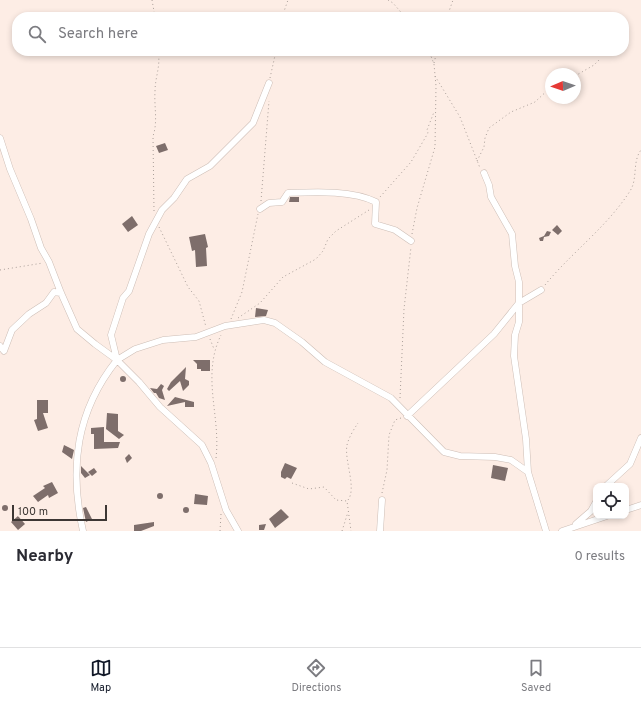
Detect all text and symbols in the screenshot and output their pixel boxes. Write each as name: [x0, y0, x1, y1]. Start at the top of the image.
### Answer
search box: [12, 12, 629, 56]
icon: search: [26, 23, 48, 45]
text: Search here: [58, 25, 138, 44]
north arrow: [545, 68, 581, 104]
map controls: [593, 483, 629, 519]
button: locate: [593, 483, 629, 519]
scale bar: [12, 503, 107, 522]
text: 100 m: [18, 505, 48, 519]
text: Nearby: [16, 546, 73, 568]
text: 0 results: [574, 549, 625, 565]
tab: Map: [90, 657, 112, 695]
tab: Directions: [291, 657, 341, 695]
tab: Saved: [521, 657, 551, 695]

